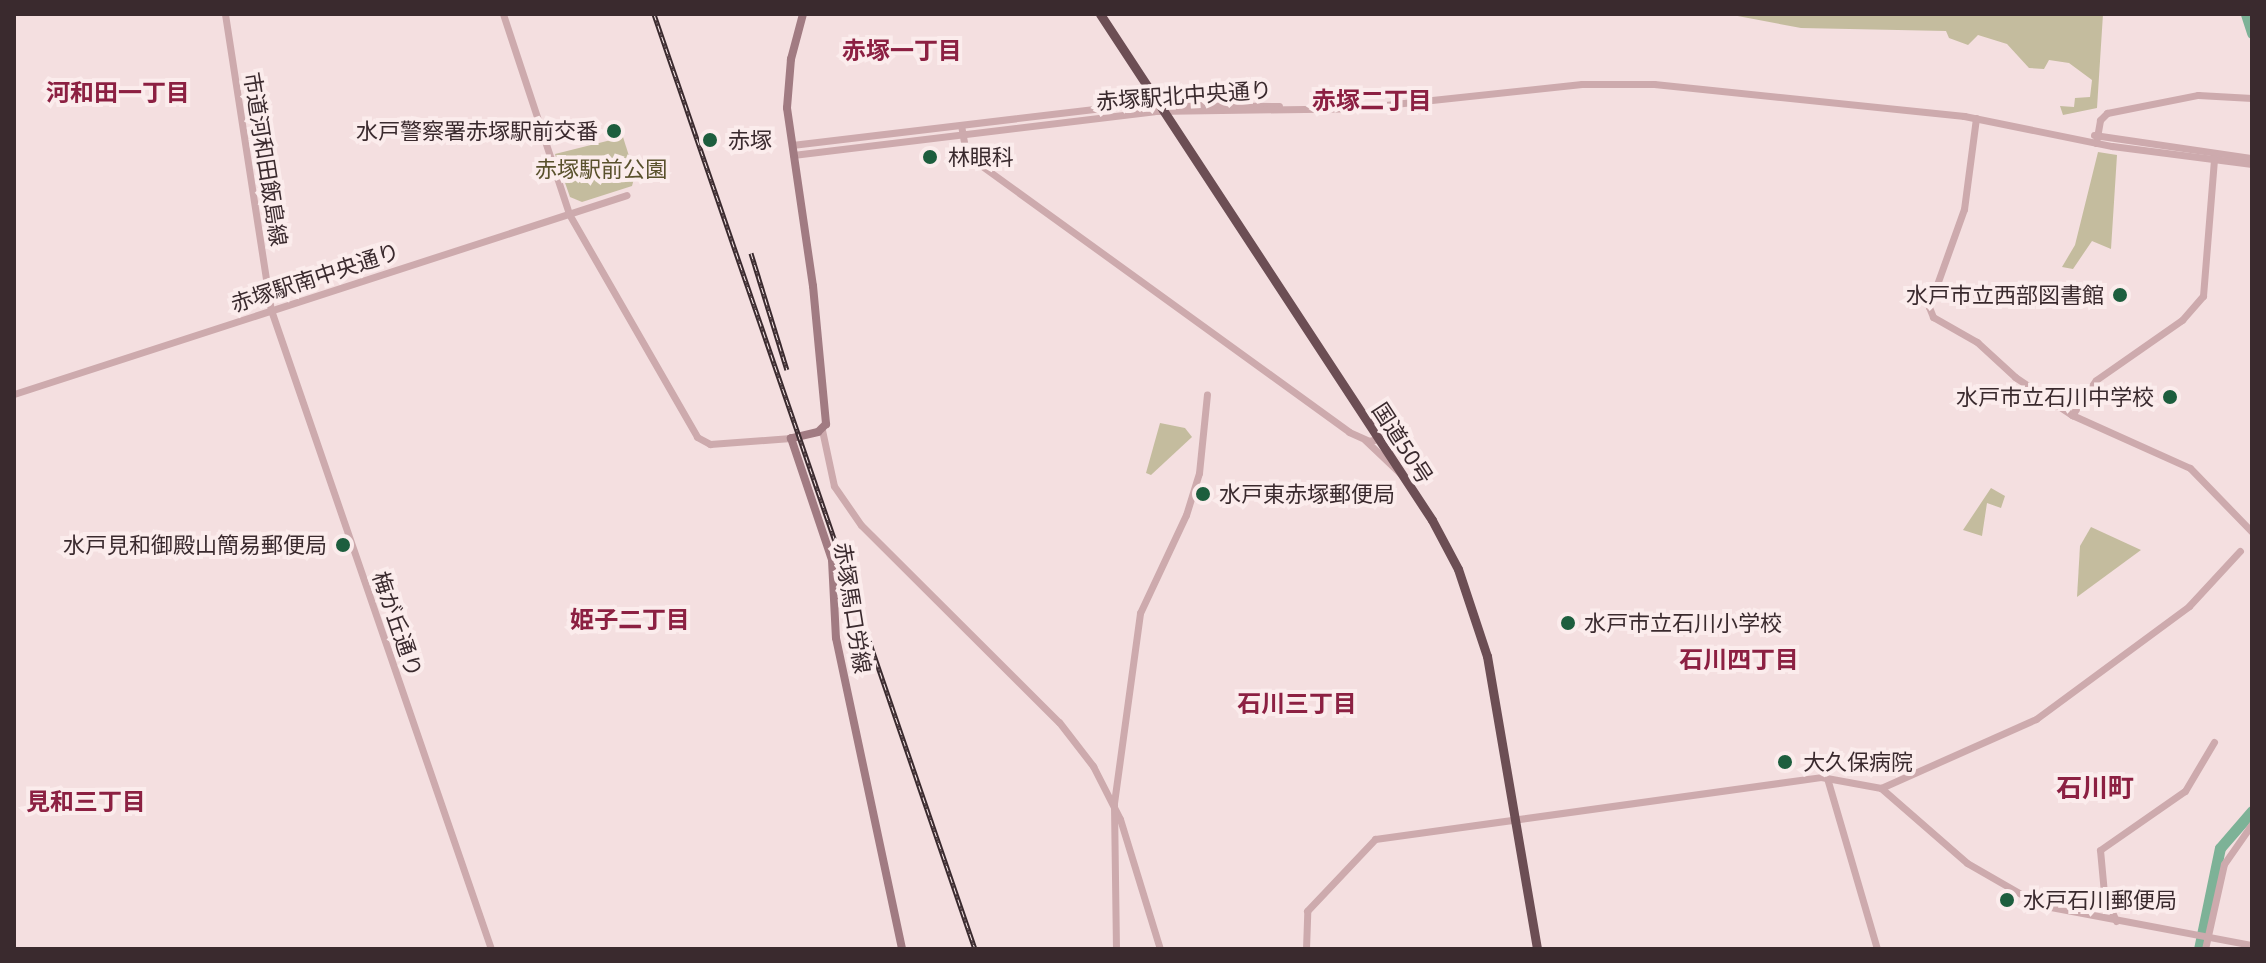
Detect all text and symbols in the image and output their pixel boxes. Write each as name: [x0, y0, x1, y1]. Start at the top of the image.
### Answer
district label: 赤塚一丁目: [842, 36, 962, 64]
street label: 市道河和田飯島線: [239, 70, 293, 248]
street label: 赤塚駅北中央通り: [1095, 76, 1273, 114]
district label: 河和田一丁目: [46, 78, 190, 106]
district label: 赤塚二丁目: [1312, 86, 1432, 114]
place label: 水戸警察署赤塚駅前交番: [356, 118, 598, 144]
marker: 水戸警察署赤塚駅前交番: [605, 122, 623, 140]
place label: 赤塚: [728, 127, 772, 153]
marker: 赤塚: [699, 129, 721, 151]
place label: 林眼科: [948, 144, 1014, 170]
marker: 林眼科: [919, 146, 941, 168]
park label: 赤塚駅前公園: [535, 156, 667, 182]
street label: 赤塚駅南中央通り: [227, 237, 403, 317]
place label: 水戸市立西部図書館: [1906, 282, 2104, 308]
marker: 水戸市立西部図書館: [2111, 286, 2129, 304]
place label: 水戸市立石川中学校: [1956, 384, 2154, 410]
marker: 水戸市立石川中学校: [2161, 388, 2179, 406]
street label: 国道50号: [1367, 398, 1439, 488]
place label: 水戸東赤塚郵便局: [1219, 481, 1395, 507]
marker: 水戸東赤塚郵便局: [1194, 485, 1212, 503]
place label: 水戸見和御殿山簡易郵便局: [63, 532, 327, 558]
marker: 水戸見和御殿山簡易郵便局: [334, 536, 352, 554]
street label: 赤塚馬口労線: [830, 541, 876, 675]
street label: 梅が丘通り: [368, 568, 428, 680]
district label: 姫子二丁目: [570, 605, 690, 633]
place label: 水戸市立石川小学校: [1584, 610, 1782, 636]
marker: 水戸市立石川小学校: [1559, 614, 1577, 632]
district label: 石川四丁目: [1679, 645, 1799, 673]
district label: 石川三丁目: [1237, 689, 1357, 717]
place label: 大久保病院: [1803, 749, 1913, 775]
marker: 大久保病院: [1774, 751, 1796, 773]
district label: 石川町: [2056, 772, 2134, 804]
district label: 見和三丁目: [26, 787, 146, 815]
place label: 水戸石川郵便局: [2023, 887, 2177, 913]
marker: 水戸石川郵便局: [1998, 891, 2016, 909]

